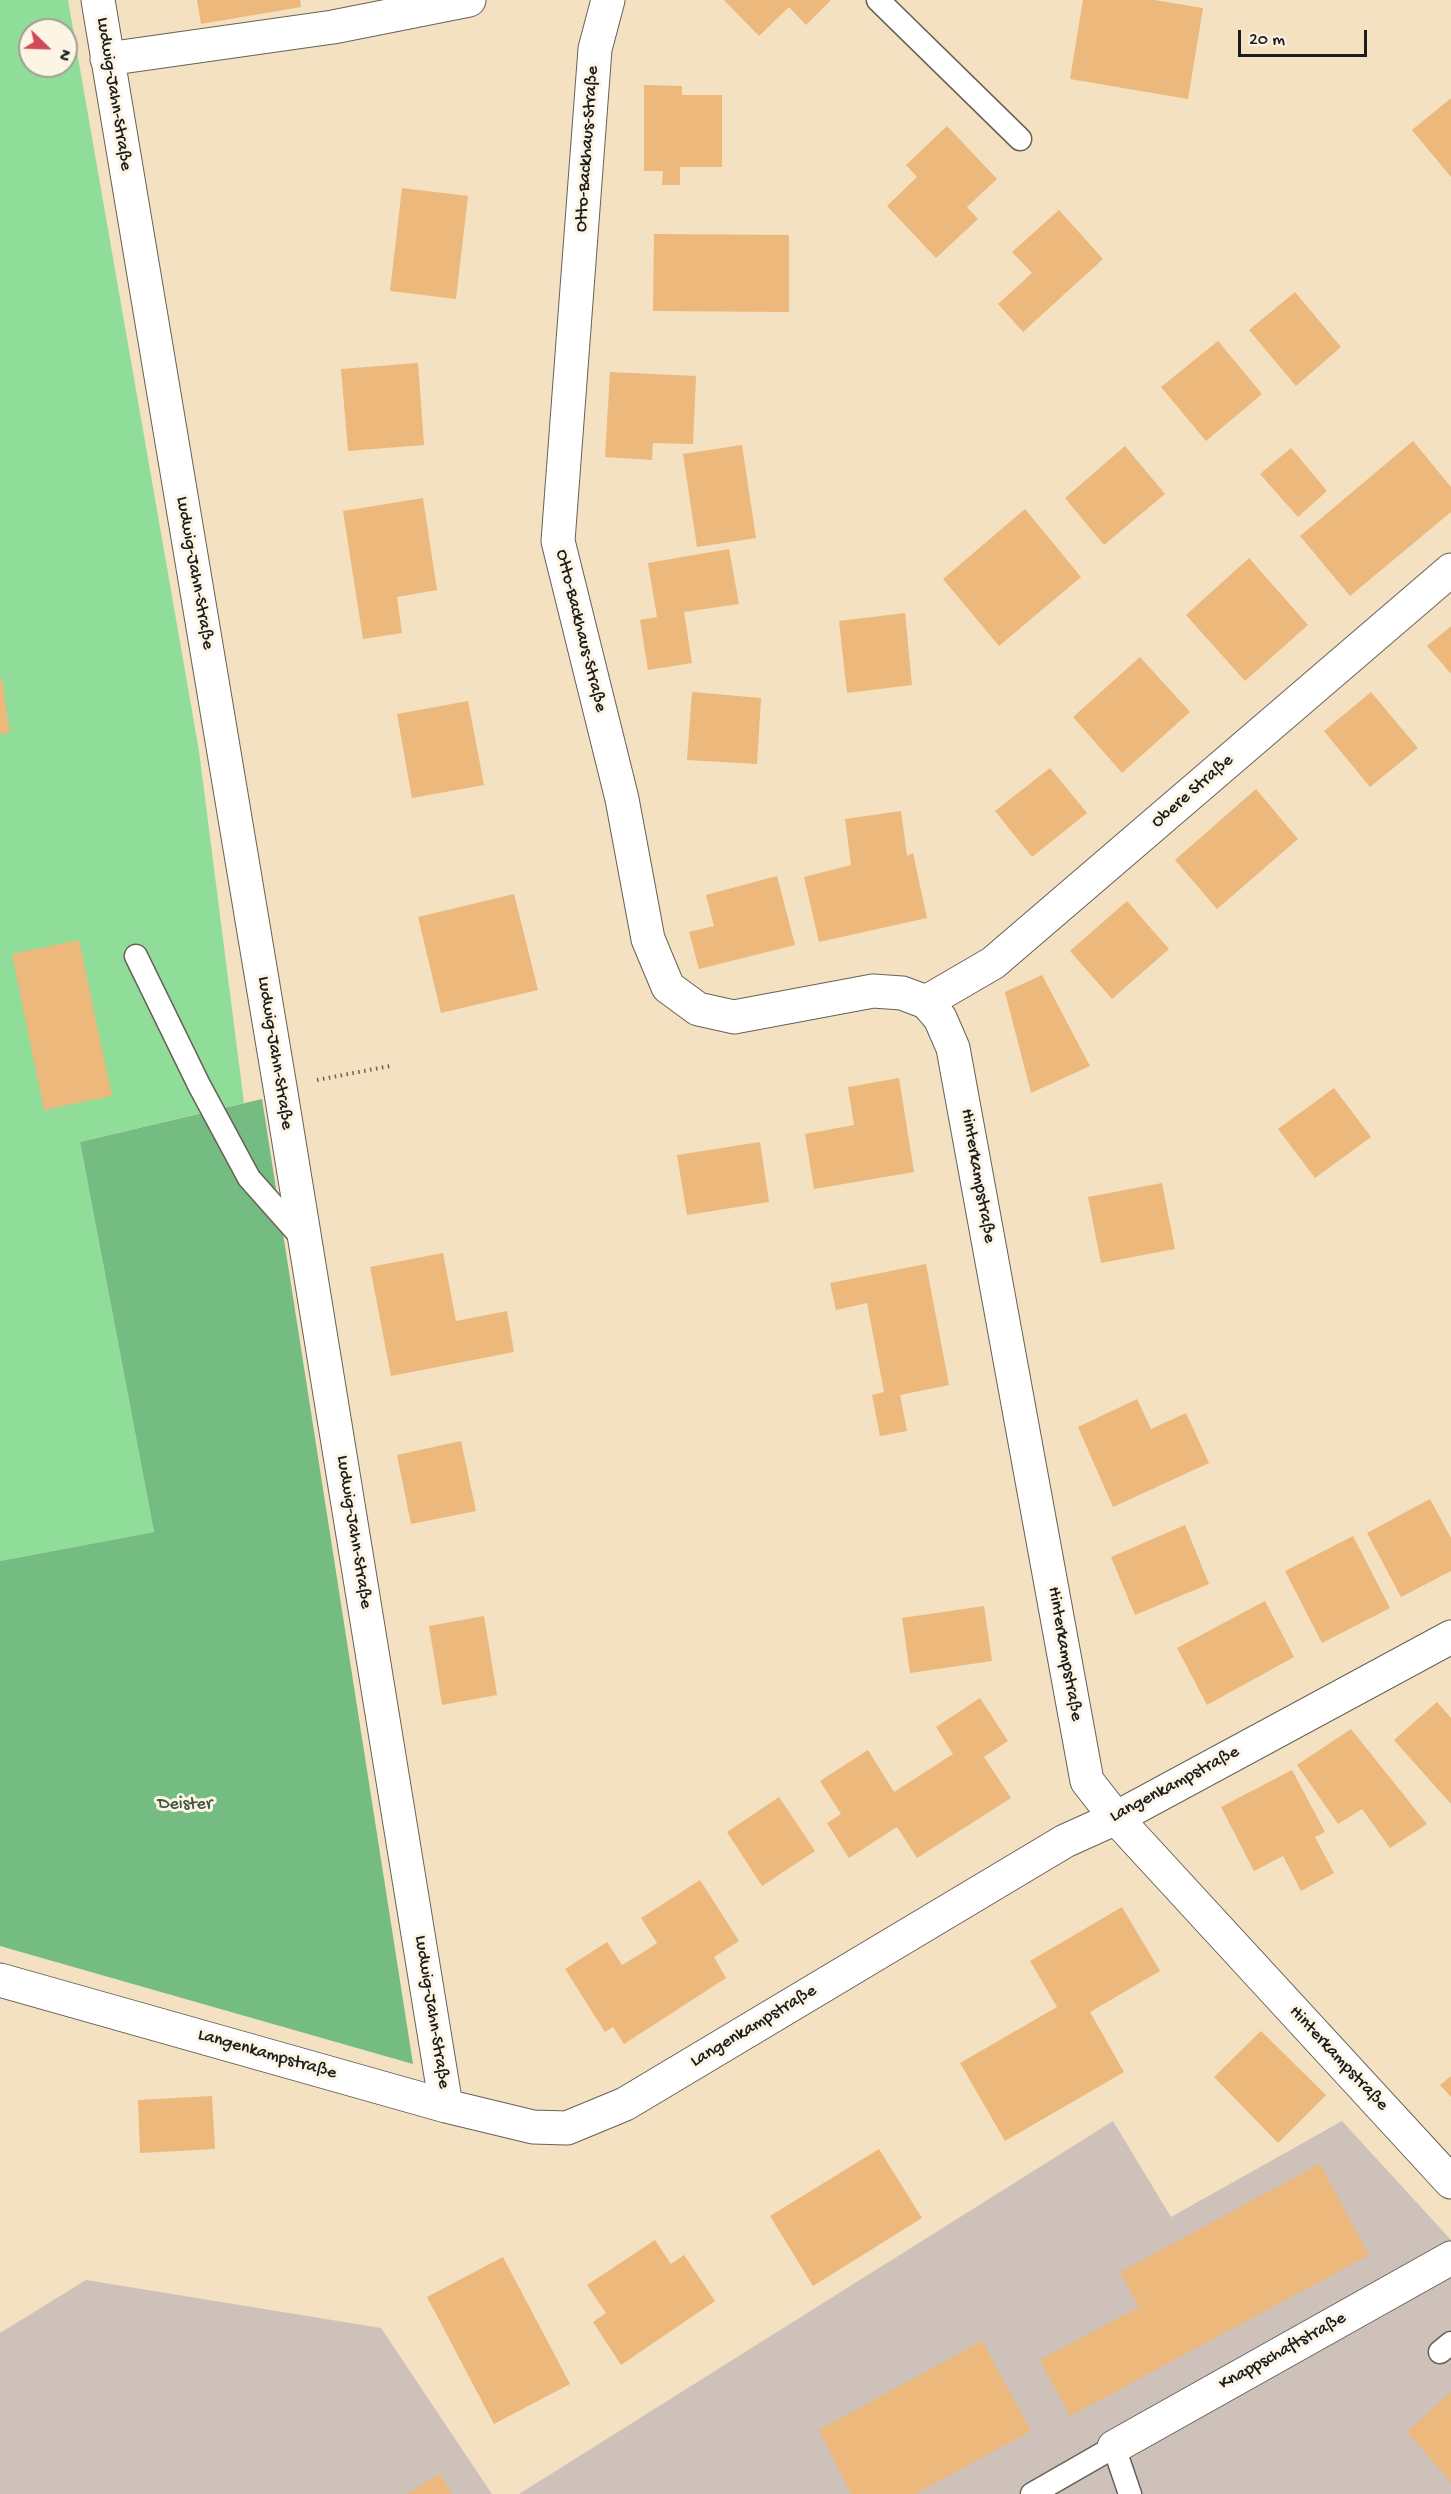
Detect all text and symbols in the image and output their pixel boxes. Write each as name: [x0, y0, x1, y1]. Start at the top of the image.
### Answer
street label: Ludwig-Jahn-Straße: [90, 16, 136, 172]
north arrow: [18, 18, 78, 78]
scale bar: [1241, 18, 1370, 56]
text: 20 m: [1249, 30, 1285, 51]
text: N: [52, 46, 74, 63]
street label: Otto-Backhaus-Straße: [571, 65, 605, 233]
street label: Ludwig-Jahn-Straße: [170, 495, 218, 651]
street label: Otto-Backhaus-Straße: [549, 548, 611, 714]
street label: Obere Straße: [1147, 750, 1239, 834]
street label: Ludwig-Jahn-Straße: [251, 975, 297, 1131]
street label: Hinterkampstraße: [955, 1107, 999, 1245]
street label: Ludwig-Jahn-Straße: [330, 1454, 376, 1610]
street label: Hinterkampstraße: [1042, 1585, 1086, 1723]
street label: Langenkampstraße: [1107, 1742, 1243, 1828]
park label: Deister: [158, 1794, 212, 1816]
street label: Ludwig-Jahn-Straße: [408, 1934, 454, 2090]
street label: Langenkampstraße: [687, 1981, 821, 2073]
street label: Hinterkampstraße: [1284, 2002, 1392, 2116]
street label: Langenkampstraße: [195, 2025, 339, 2085]
street label: Knappschaftstraße: [1216, 2308, 1350, 2396]

